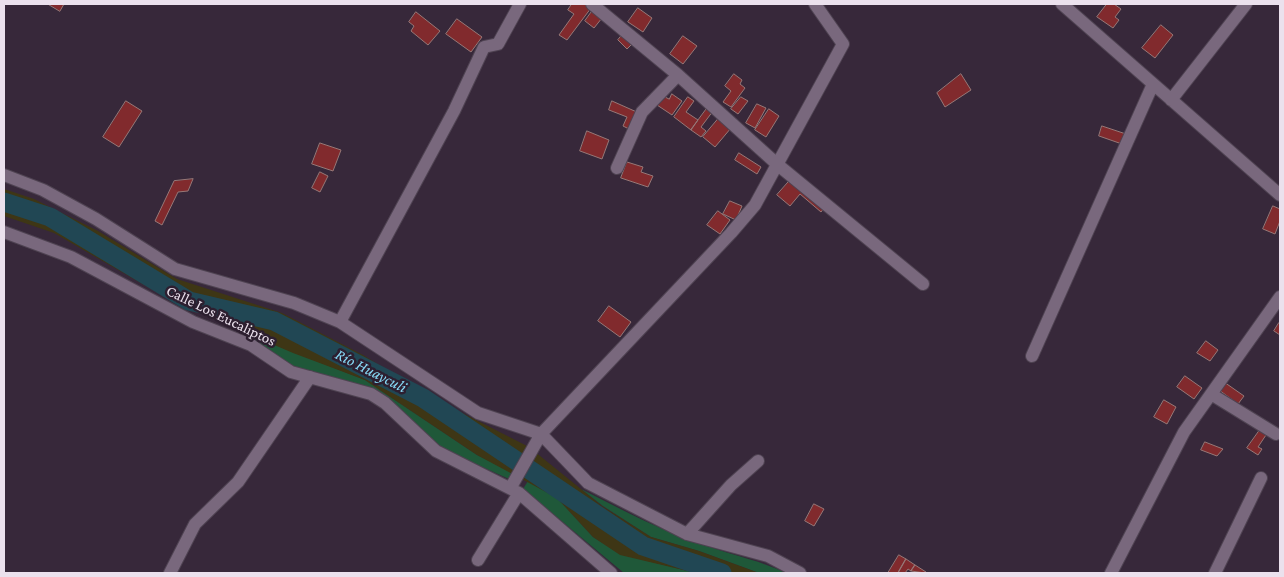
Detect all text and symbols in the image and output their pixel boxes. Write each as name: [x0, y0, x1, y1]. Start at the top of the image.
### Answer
street label: Calle Los Eucaliptos: [163, 282, 279, 350]
water label: Río Huayculi: [332, 345, 410, 397]

